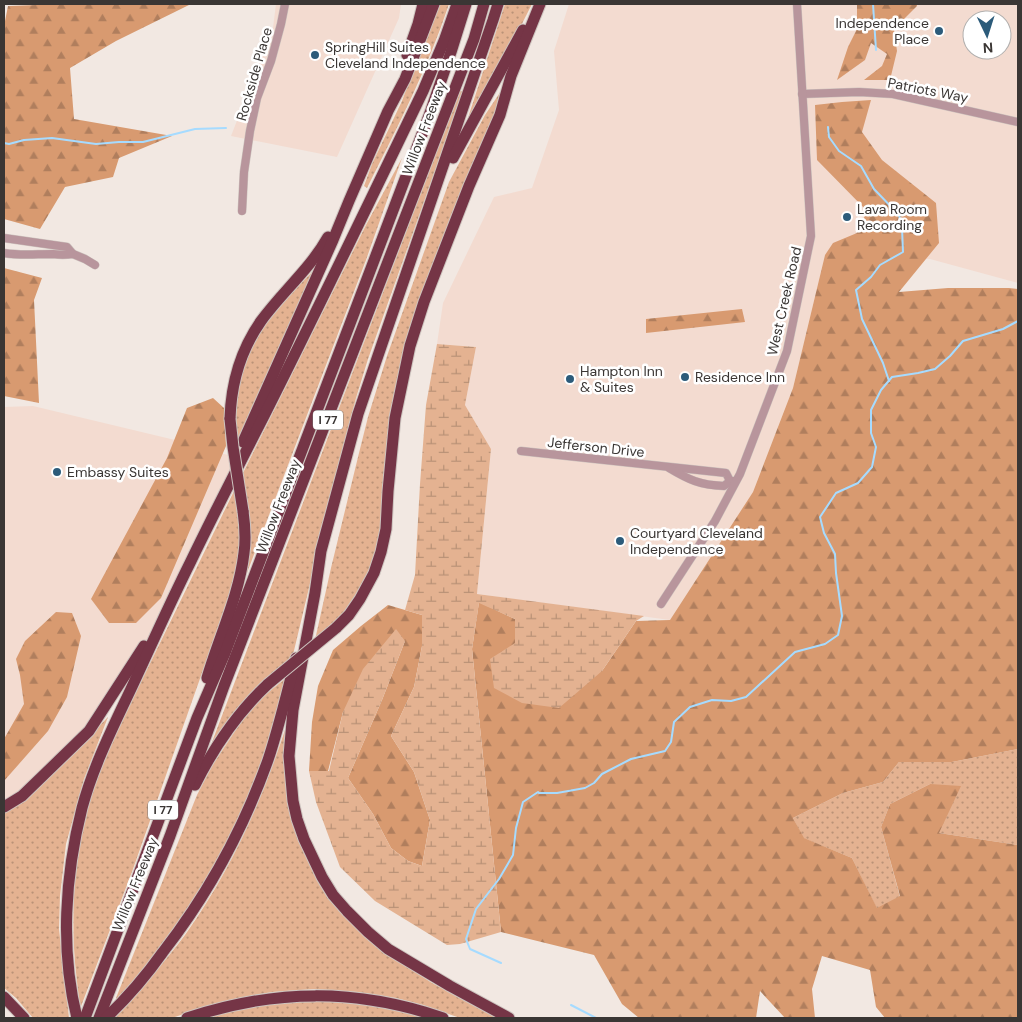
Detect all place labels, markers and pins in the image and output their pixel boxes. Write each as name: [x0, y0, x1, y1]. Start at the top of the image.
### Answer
place label: Independence Place: [835, 14, 929, 48]
marker: Independence Place: [933, 25, 945, 37]
place label: SpringHill Suites Cleveland Independence: [325, 38, 486, 72]
marker: SpringHill Suites Cleveland Independence: [309, 49, 321, 61]
place label: Lava Room Recording: [857, 200, 927, 234]
marker: Lava Room Recording: [841, 211, 853, 223]
place label: Hampton Inn & Suites: [580, 362, 663, 396]
place label: Residence Inn: [695, 368, 785, 386]
marker: Residence Inn: [679, 371, 691, 383]
marker: Hampton Inn & Suites: [564, 373, 576, 385]
place label: Embassy Suites: [67, 463, 169, 481]
marker: Embassy Suites: [51, 466, 63, 478]
place label: Courtyard Cleveland Independence: [630, 524, 763, 558]
marker: Courtyard Cleveland Independence: [614, 535, 626, 547]

